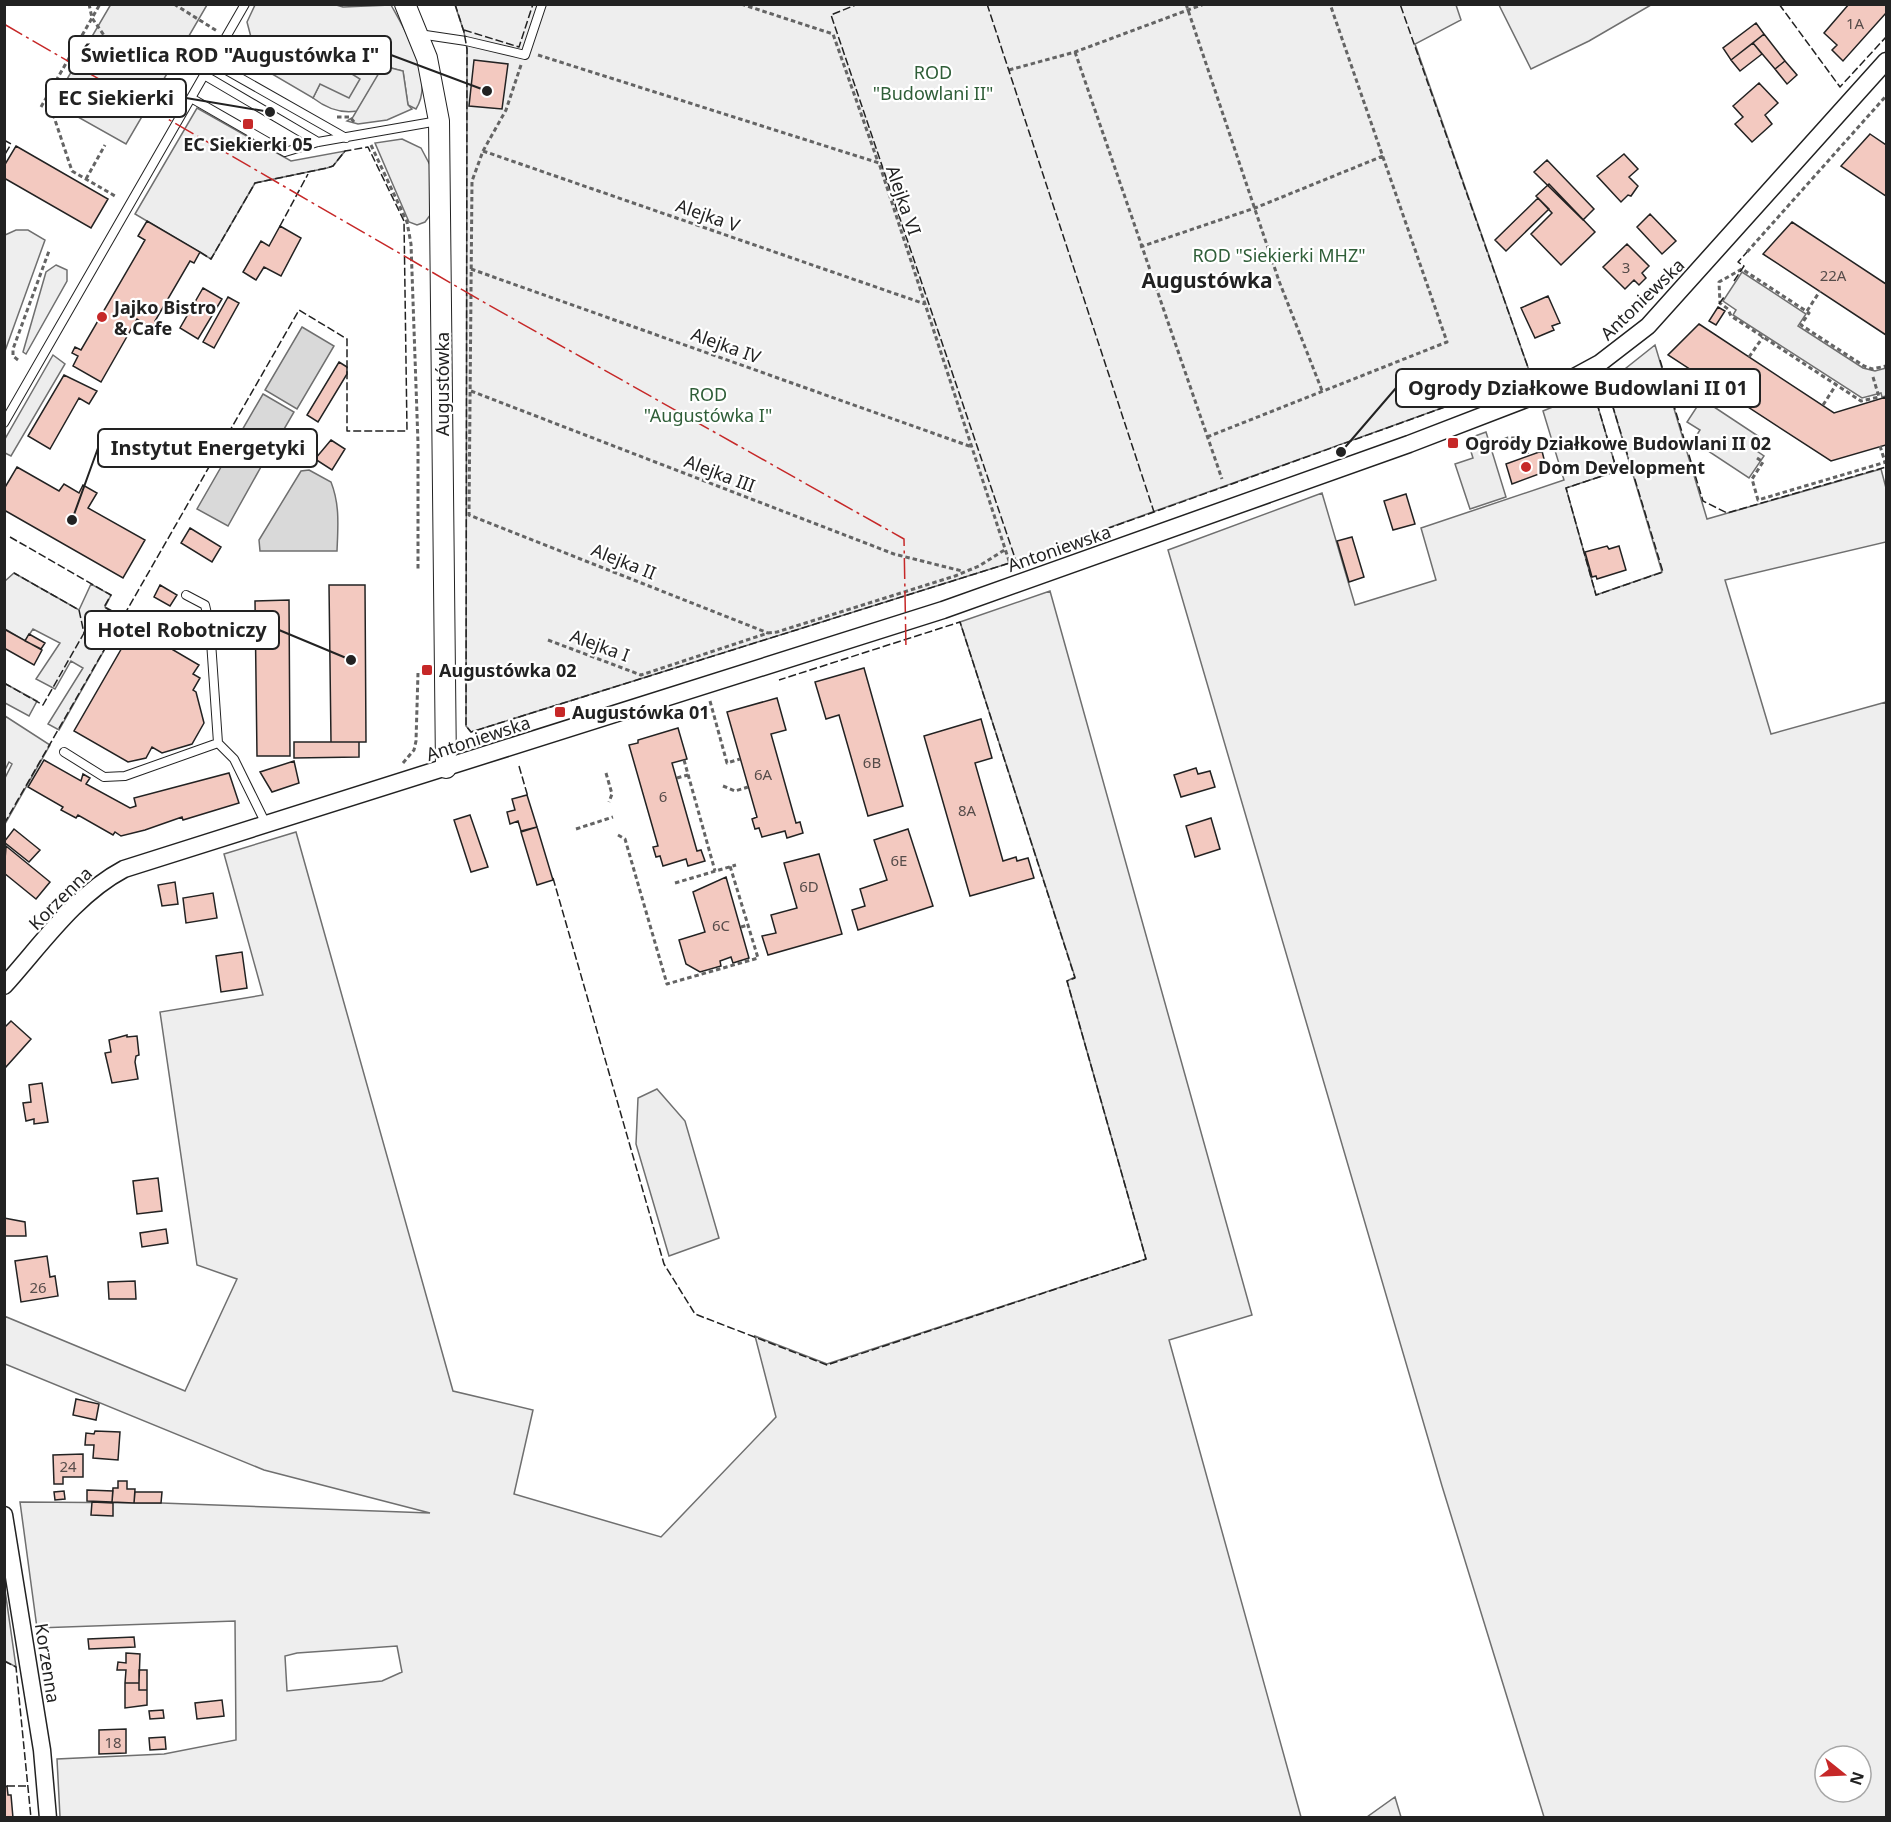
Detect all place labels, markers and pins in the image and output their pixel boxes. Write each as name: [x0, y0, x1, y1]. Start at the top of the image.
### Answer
callout: Świetlica ROD "Augustówka I": [69, 36, 391, 74]
callout: EC Siekierki: [46, 79, 186, 117]
marker: EC Siekierki 05: [241, 117, 255, 131]
place label: EC Siekierki 05: [183, 132, 313, 156]
place label: Jajko Bistro & Cafe: [112, 295, 216, 340]
marker: Jajko Bistro & Cafe: [95, 310, 109, 324]
callout: Ogrody Działkowe Budowlani II 01: [1396, 369, 1760, 407]
callout: Instytut Energetyki: [98, 429, 317, 467]
place label: Ogrody Działkowe Budowlani II 02: [1465, 431, 1771, 455]
marker: Ogrody Działkowe Budowlani II 02: [1446, 436, 1460, 450]
place label: Dom Development: [1538, 455, 1705, 479]
marker: Dom Development: [1519, 460, 1533, 474]
callout: Hotel Robotniczy: [85, 611, 279, 649]
place label: Augustówka 02: [439, 658, 577, 682]
marker: Augustówka 02: [420, 663, 434, 677]
place label: Augustówka 01: [572, 700, 710, 724]
marker: Augustówka 01: [553, 705, 567, 719]

